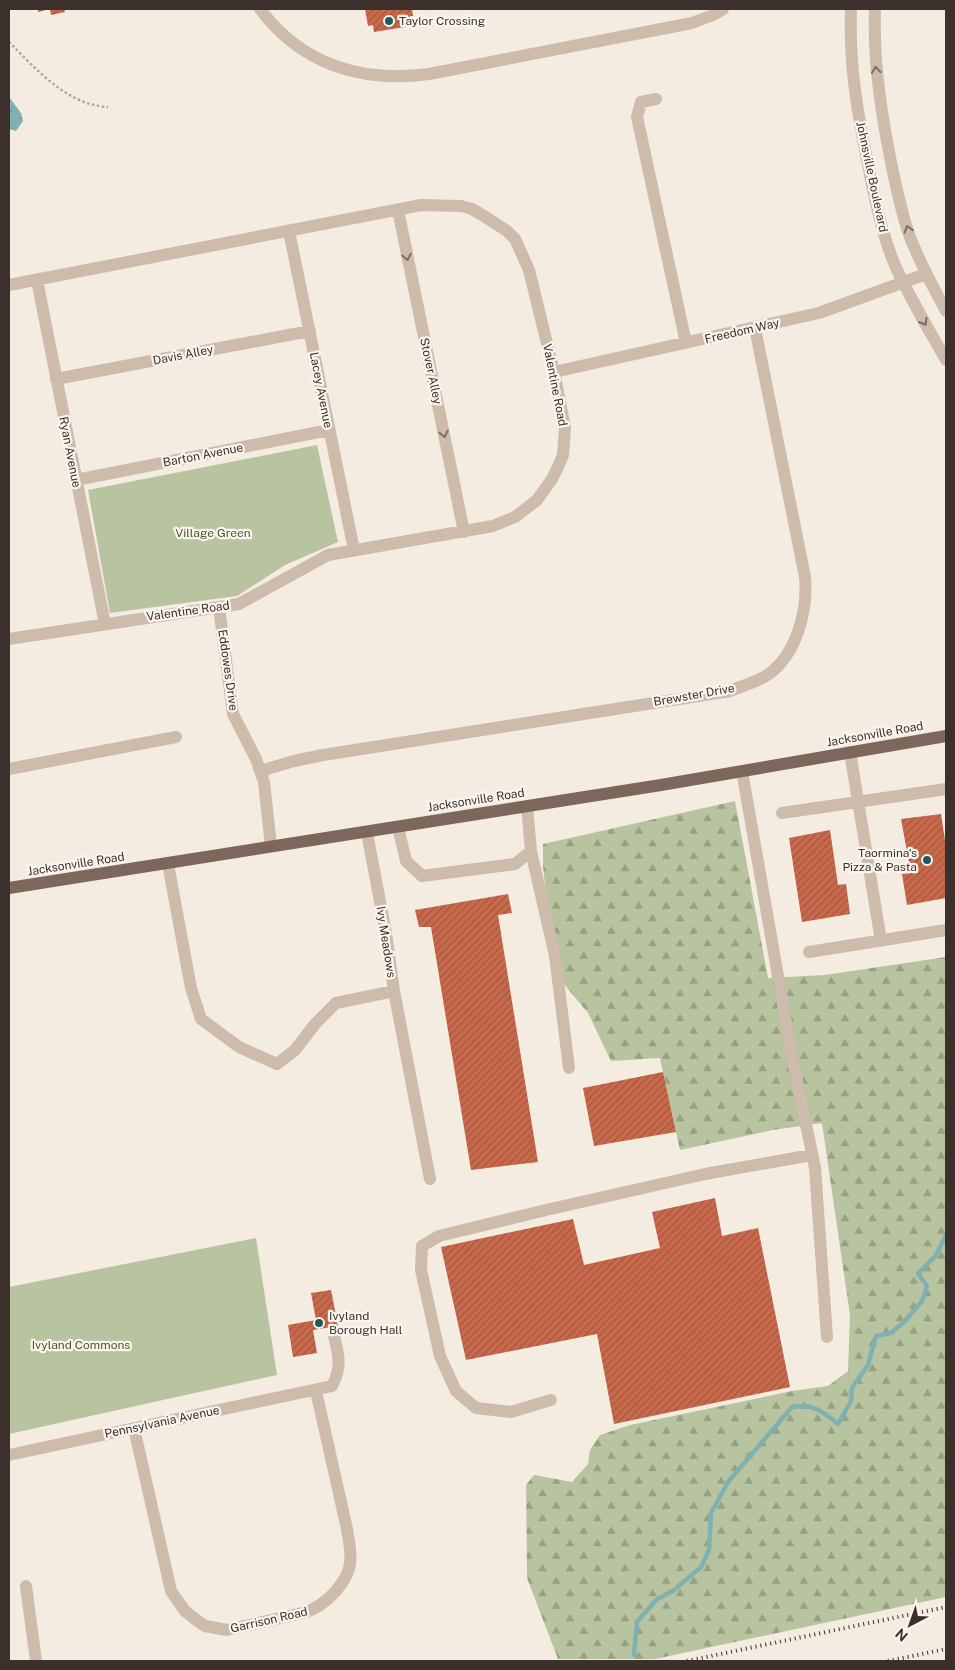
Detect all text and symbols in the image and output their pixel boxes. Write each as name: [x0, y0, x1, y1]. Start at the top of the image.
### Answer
place label: Taylor Crossing: [399, 14, 485, 28]
marker: Taylor Crossing: [383, 15, 395, 27]
one-way arrow: [871, 65, 882, 73]
street label: Johnsville Boulevard: [853, 120, 891, 234]
one-way arrow: [904, 225, 914, 233]
one-way arrow: [402, 253, 412, 262]
street label: Freedom Way: [703, 315, 781, 346]
one-way arrow: [917, 316, 927, 325]
street label: Stover Alley: [417, 336, 445, 406]
street label: Davis Alley: [152, 342, 215, 368]
street label: Valentine Road: [540, 343, 570, 427]
street label: Lacey Avenue: [307, 351, 335, 429]
street label: Ryan Avenue: [56, 415, 84, 489]
one-way arrow: [438, 429, 448, 438]
street label: Barton Avenue: [162, 440, 245, 470]
park label: Village Green: [175, 526, 251, 540]
street label: Valentine Road: [146, 598, 230, 624]
street label: Eddowes Drive: [215, 628, 241, 712]
street label: Brewster Drive: [652, 681, 736, 709]
street label: Jacksonville Road: [826, 719, 924, 749]
street label: Jacksonville Road: [427, 785, 525, 815]
place label: Taormina's Pizza & Pasta: [842, 846, 917, 874]
street label: Jacksonville Road: [27, 849, 125, 879]
marker: Taormina's Pizza & Pasta: [921, 854, 933, 866]
street label: Ivy Meadows: [373, 905, 399, 979]
place label: Ivyland Borough Hall: [329, 1309, 403, 1337]
marker: Ivyland Borough Hall: [313, 1317, 325, 1329]
park label: Ivyland Commons: [32, 1338, 130, 1352]
street label: Pennsylvania Avenue: [103, 1403, 221, 1441]
north arrow: [885, 1600, 935, 1650]
street label: Garrison Road: [229, 1604, 309, 1636]
text: N: [892, 1625, 911, 1644]

